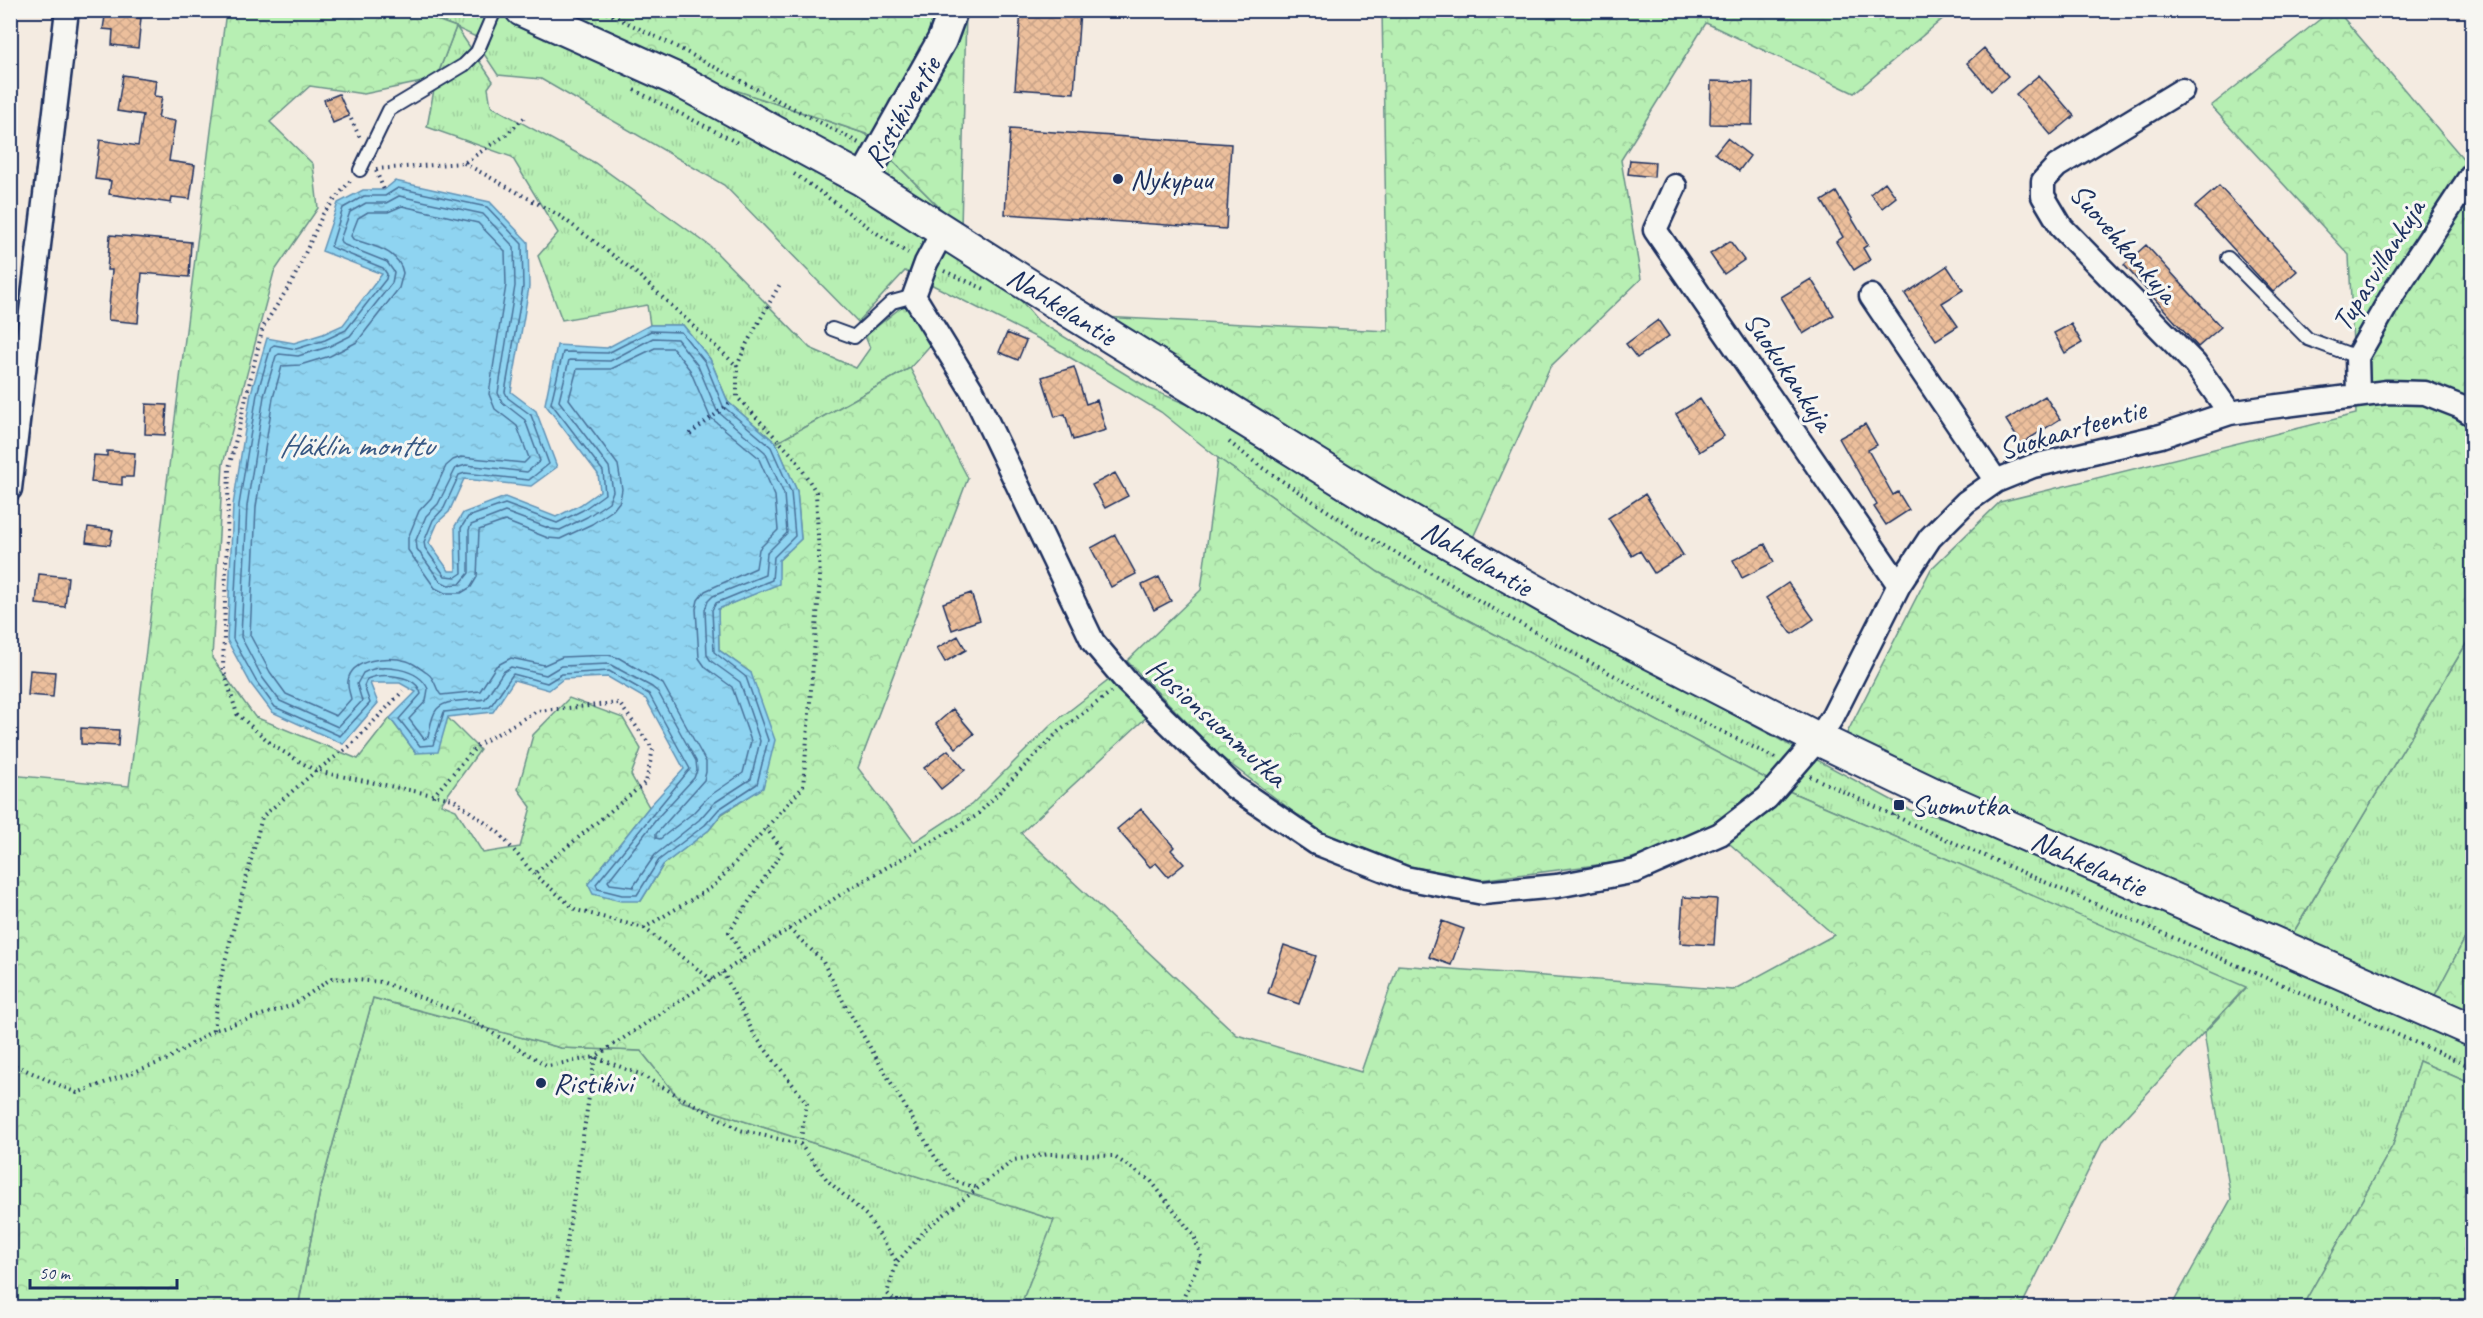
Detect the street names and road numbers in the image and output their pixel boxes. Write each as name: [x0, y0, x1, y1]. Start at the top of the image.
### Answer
street label: Ristikiventie: [855, 48, 950, 175]
street label: Suovehkankuja: [2061, 175, 2188, 313]
street label: Tupasvillankuja: [2323, 190, 2435, 338]
street label: Nahkelantie: [1000, 258, 1126, 356]
street label: Suokukankuja: [1735, 304, 1844, 440]
street label: Suokaarteentie: [1994, 389, 2152, 468]
street label: Nahkelantie: [1415, 511, 1541, 606]
street label: Hosionsuonmutka: [1139, 649, 1297, 796]
street label: Nahkelantie: [2026, 821, 2154, 906]

